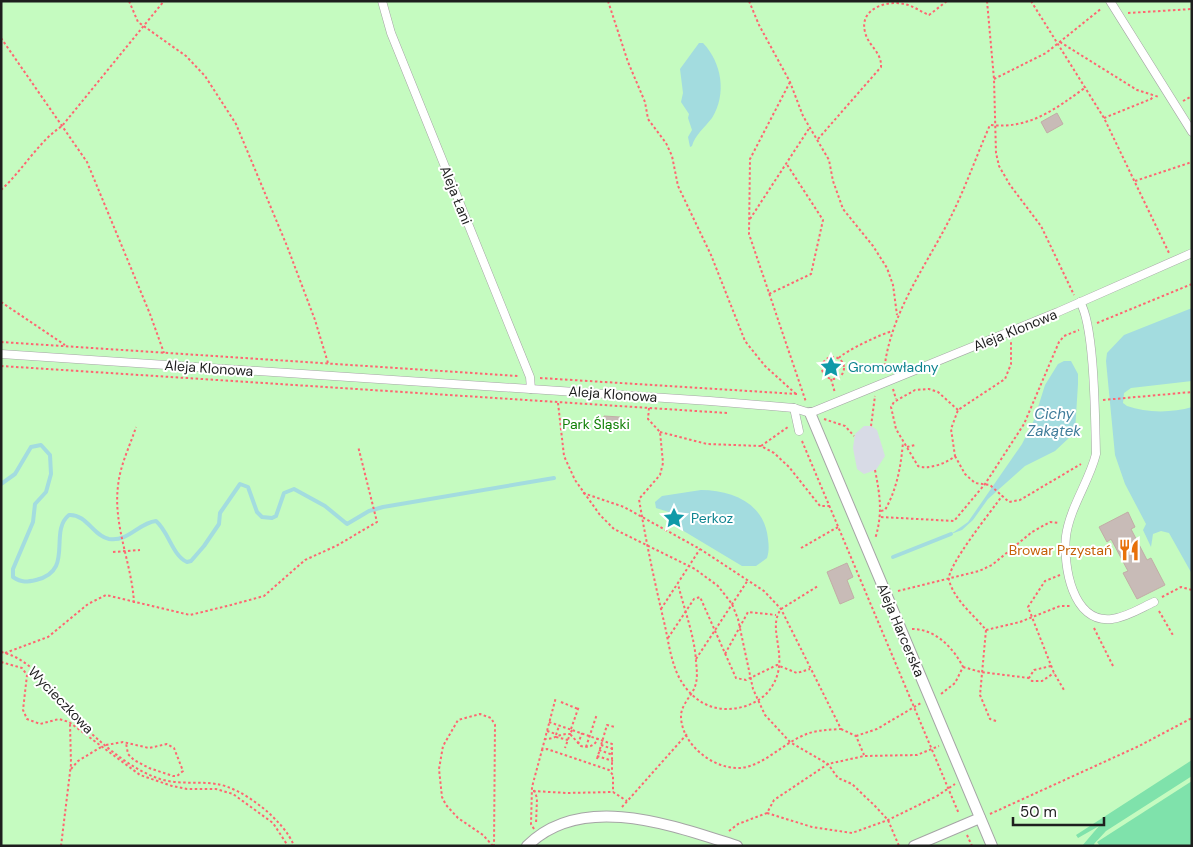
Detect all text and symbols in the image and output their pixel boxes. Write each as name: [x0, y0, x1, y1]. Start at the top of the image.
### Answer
street label: Aleja Łani: [436, 163, 476, 227]
street label: Aleja Klonowa: [970, 305, 1060, 355]
place icon: Gromowładny: [818, 354, 844, 380]
street label: Aleja Klonowa: [164, 356, 254, 380]
place label: Gromowładny: [848, 358, 939, 376]
street label: Aleja Klonowa: [568, 382, 658, 406]
water label: Cichy Zakątek: [1027, 404, 1081, 441]
park label: Park Śląski: [562, 415, 630, 433]
place icon: Perkoz: [661, 505, 687, 531]
place label: Perkoz: [691, 509, 733, 527]
restaurant icon: Browar Przystań: [1116, 537, 1142, 563]
place label: Browar Przystań: [1009, 541, 1112, 559]
street label: Aleja Harcerska: [873, 580, 929, 680]
street label: Wycieczkowa: [24, 662, 98, 738]
scale bar: [1013, 794, 1104, 826]
text: 50 m: [1020, 802, 1057, 822]

